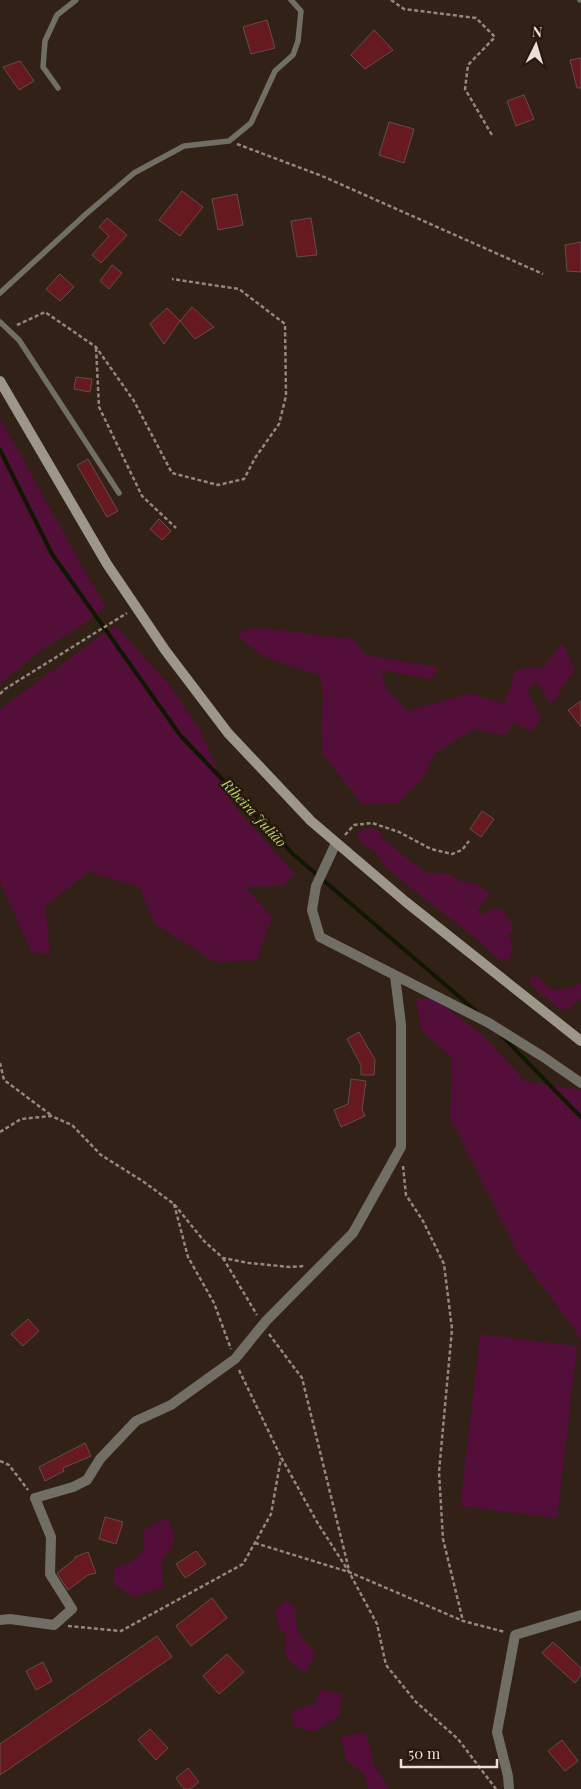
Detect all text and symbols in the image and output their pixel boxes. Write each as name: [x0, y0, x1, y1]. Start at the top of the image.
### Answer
north arrow: [511, 20, 561, 70]
text: N: [531, 22, 543, 41]
water label: Ribeira Julião: [217, 774, 291, 851]
scale bar: [401, 1736, 497, 1768]
text: 50 m: [408, 1743, 441, 1763]

